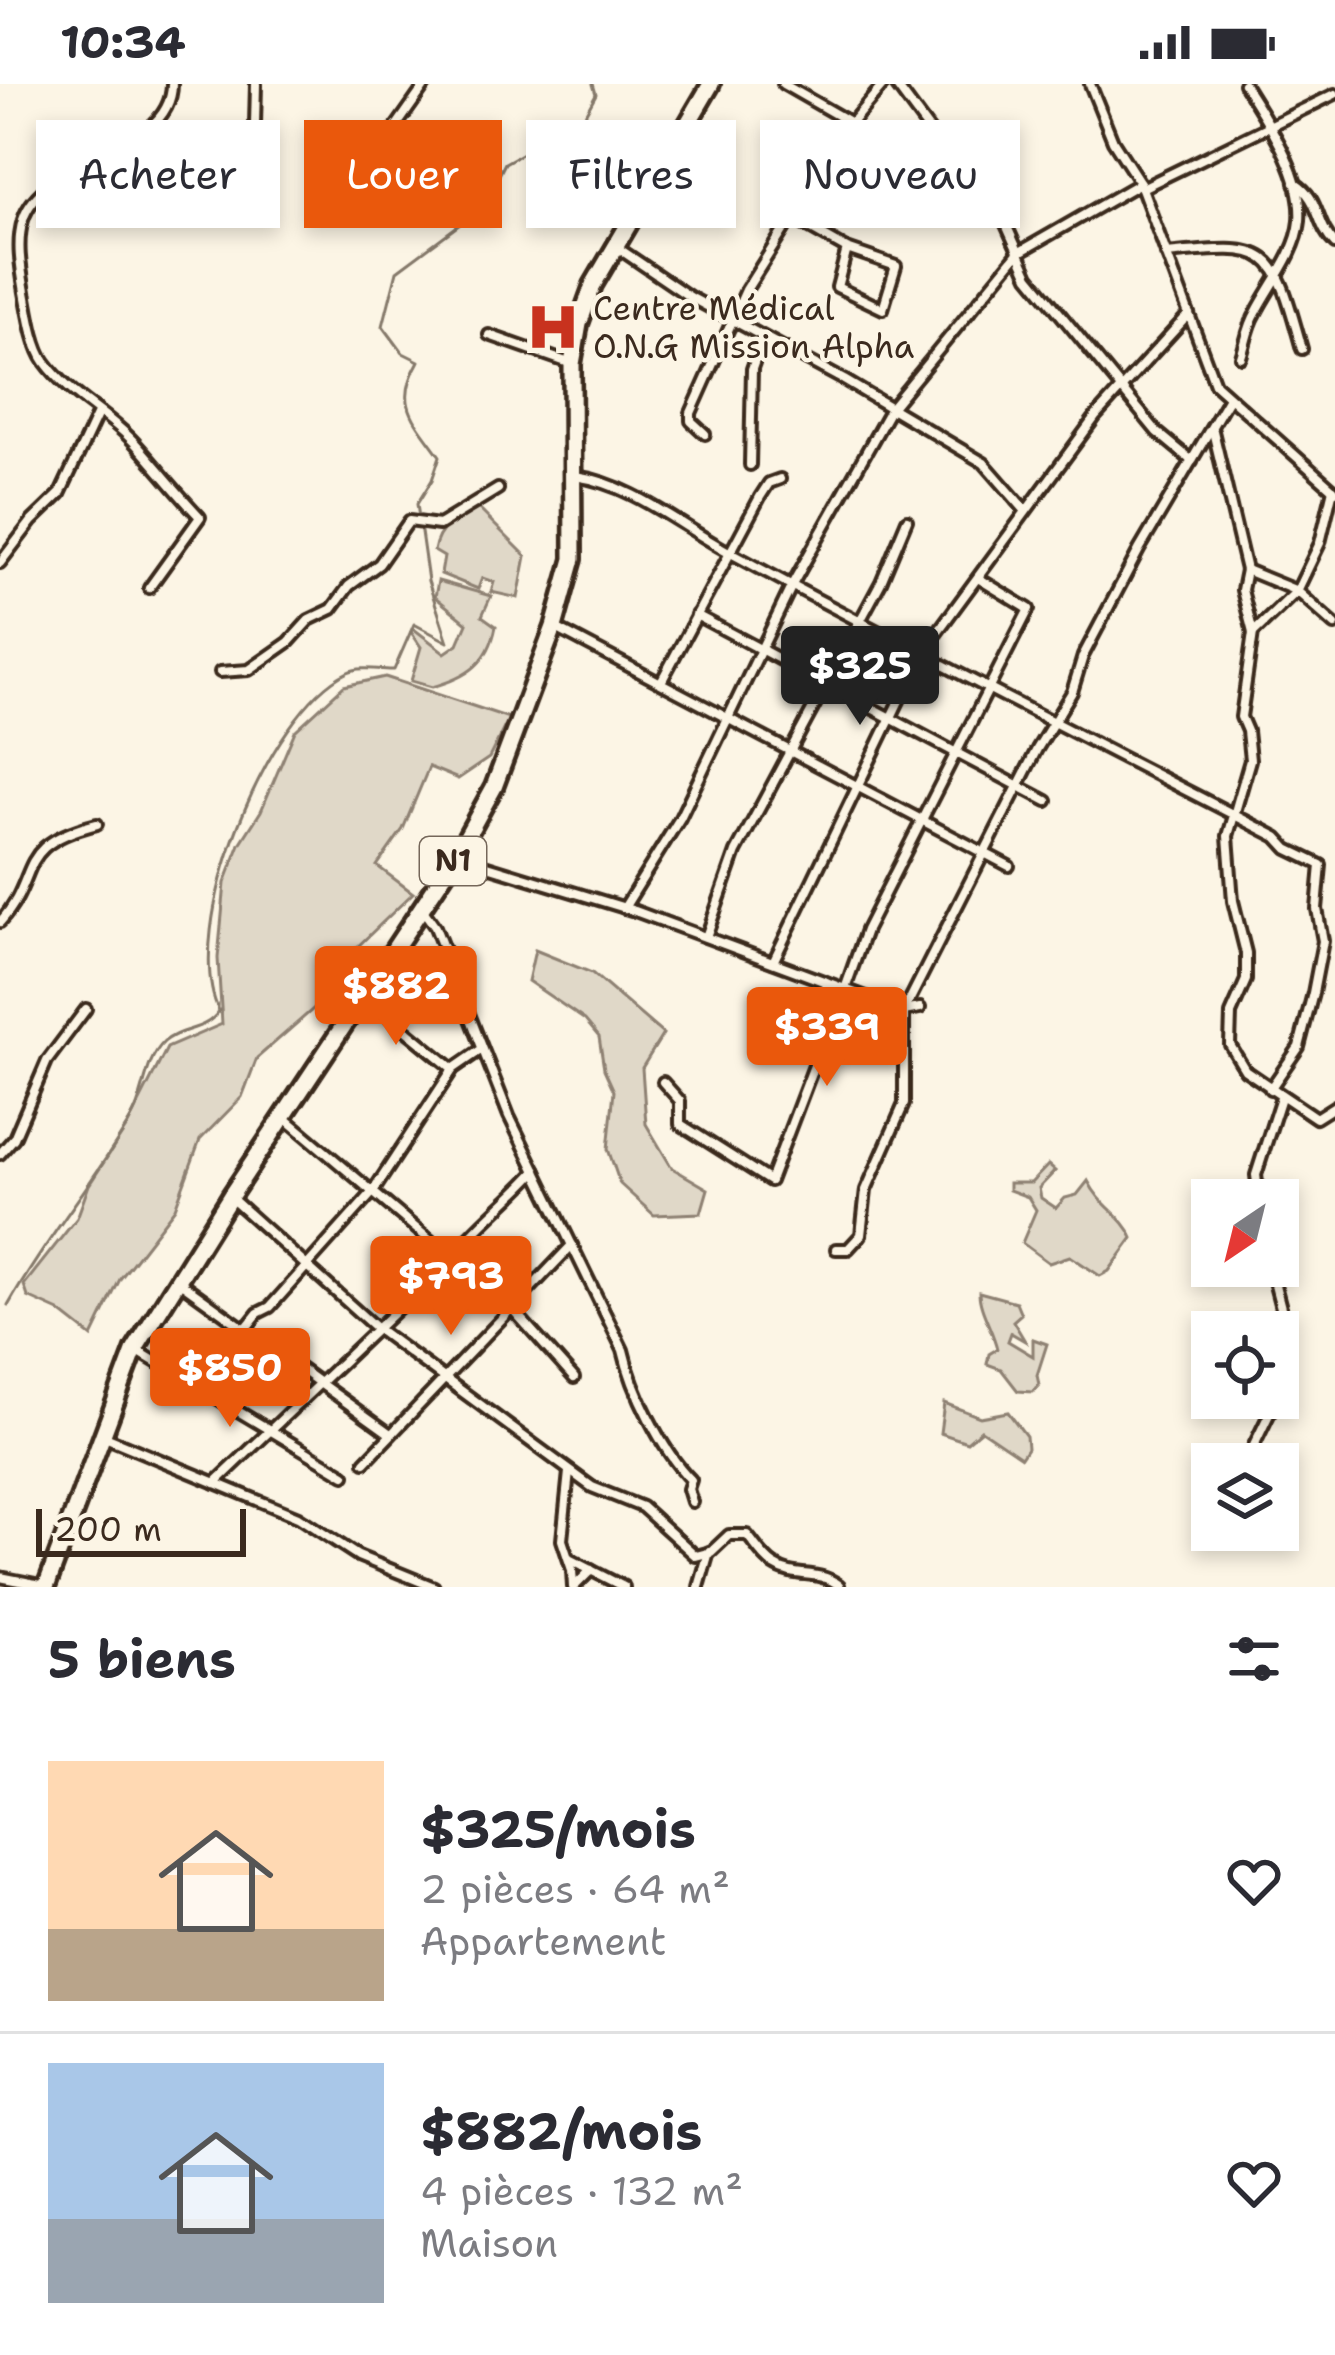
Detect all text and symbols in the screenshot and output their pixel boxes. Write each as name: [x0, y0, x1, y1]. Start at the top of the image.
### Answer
text: 10:34: [60, 12, 186, 72]
chip: Acheter: [36, 120, 280, 228]
chip: Louer: [304, 120, 502, 228]
chip: Filtres: [526, 120, 736, 228]
chip: Nouveau: [760, 120, 1020, 228]
place label: Centre Médical O.N.G Mission Alpha: [593, 286, 914, 369]
hospital icon: Centre Médical O.N.G Mission Alpha: [524, 298, 582, 356]
pin: $325: [789, 626, 931, 728]
text: $325: [808, 639, 912, 691]
road number: N1: [420, 837, 486, 885]
pin: $882: [325, 946, 467, 1048]
text: $882: [342, 959, 450, 1011]
pin: $339: [756, 987, 898, 1089]
text: $339: [774, 1000, 880, 1052]
north arrow: [1191, 1179, 1299, 1287]
map controls: [1191, 1179, 1299, 1551]
pin: $793: [380, 1236, 522, 1338]
text: $793: [397, 1249, 505, 1301]
button: locate: [1191, 1311, 1299, 1419]
pin: $850: [159, 1328, 301, 1430]
text: $850: [177, 1341, 283, 1393]
button: layers: [1191, 1443, 1299, 1551]
scale bar: [36, 1503, 246, 1556]
text: 200 m: [54, 1507, 162, 1552]
text: 5 biens: [48, 1625, 236, 1693]
icon: filters: [1221, 1626, 1287, 1692]
text: $325/mois: [420, 1795, 696, 1863]
icon: home: [144, 1809, 288, 1953]
icon: heart: [1221, 1848, 1287, 1914]
text: 2 pièces · 64 m²: [420, 1863, 730, 1915]
text: Appartement: [420, 1915, 667, 1967]
text: $882/mois: [420, 2097, 703, 2165]
icon: home: [144, 2111, 288, 2255]
icon: heart: [1221, 2150, 1287, 2216]
text: 4 pièces · 132 m²: [420, 2165, 743, 2217]
text: Maison: [420, 2217, 558, 2269]

